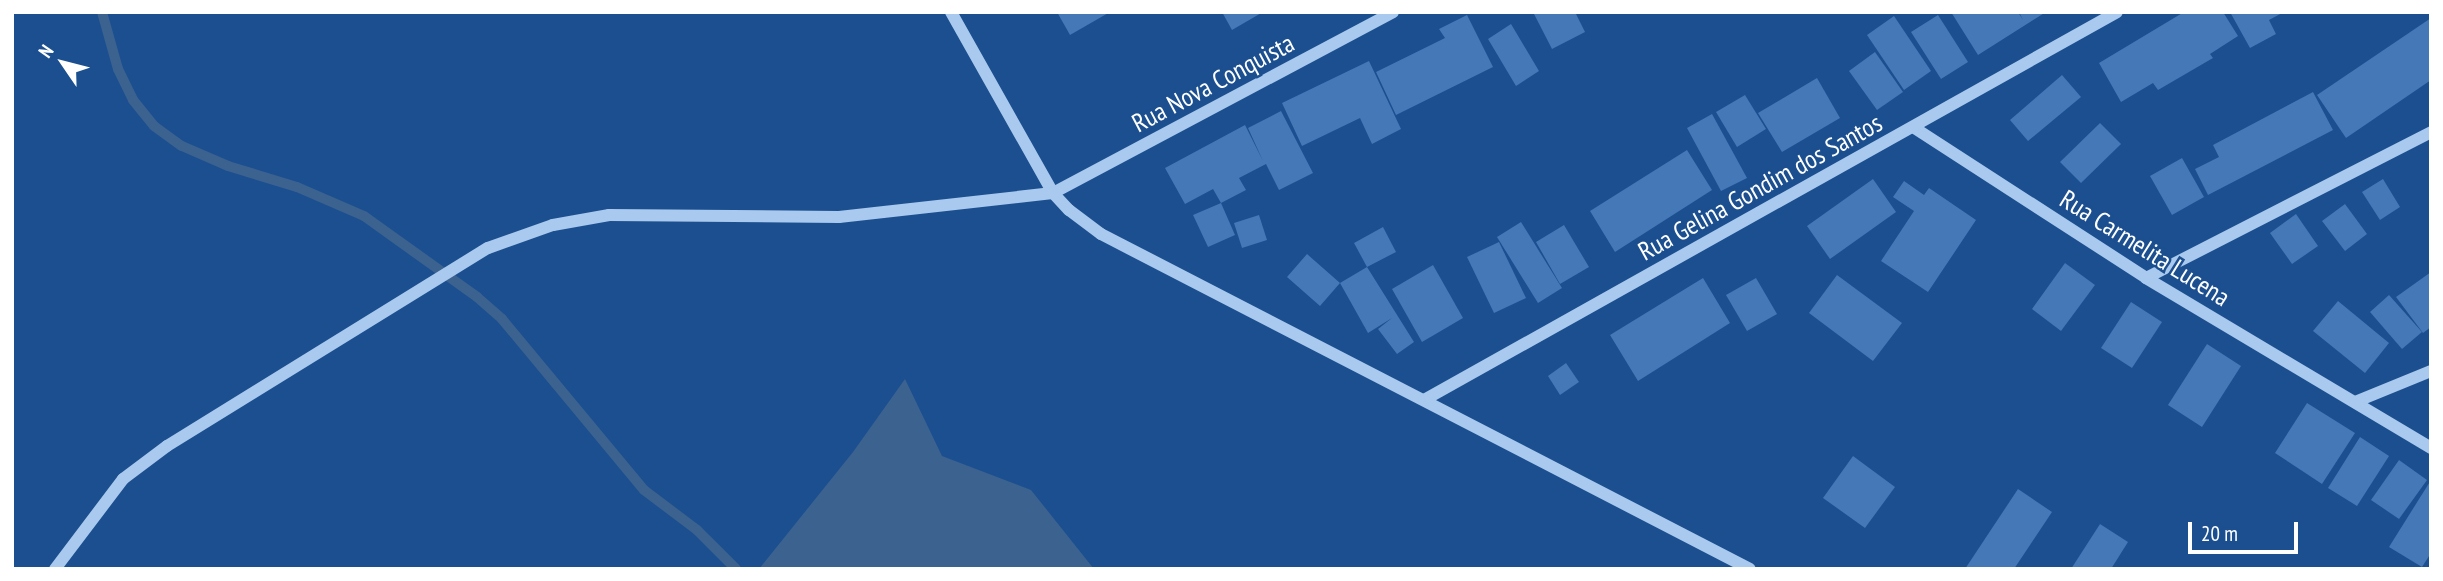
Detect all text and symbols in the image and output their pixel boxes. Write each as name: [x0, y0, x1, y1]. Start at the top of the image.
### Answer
street label: Rua Nova Conquista: [1127, 27, 1299, 139]
north arrow: [28, 28, 98, 98]
text: N: [33, 40, 59, 62]
street label: Rua Gelina Gondim dos Santos: [1633, 107, 1887, 267]
street label: Rua Carmelita Lucena: [2054, 183, 2236, 313]
scale bar: [2191, 508, 2301, 552]
text: 20 m: [2201, 520, 2238, 547]

